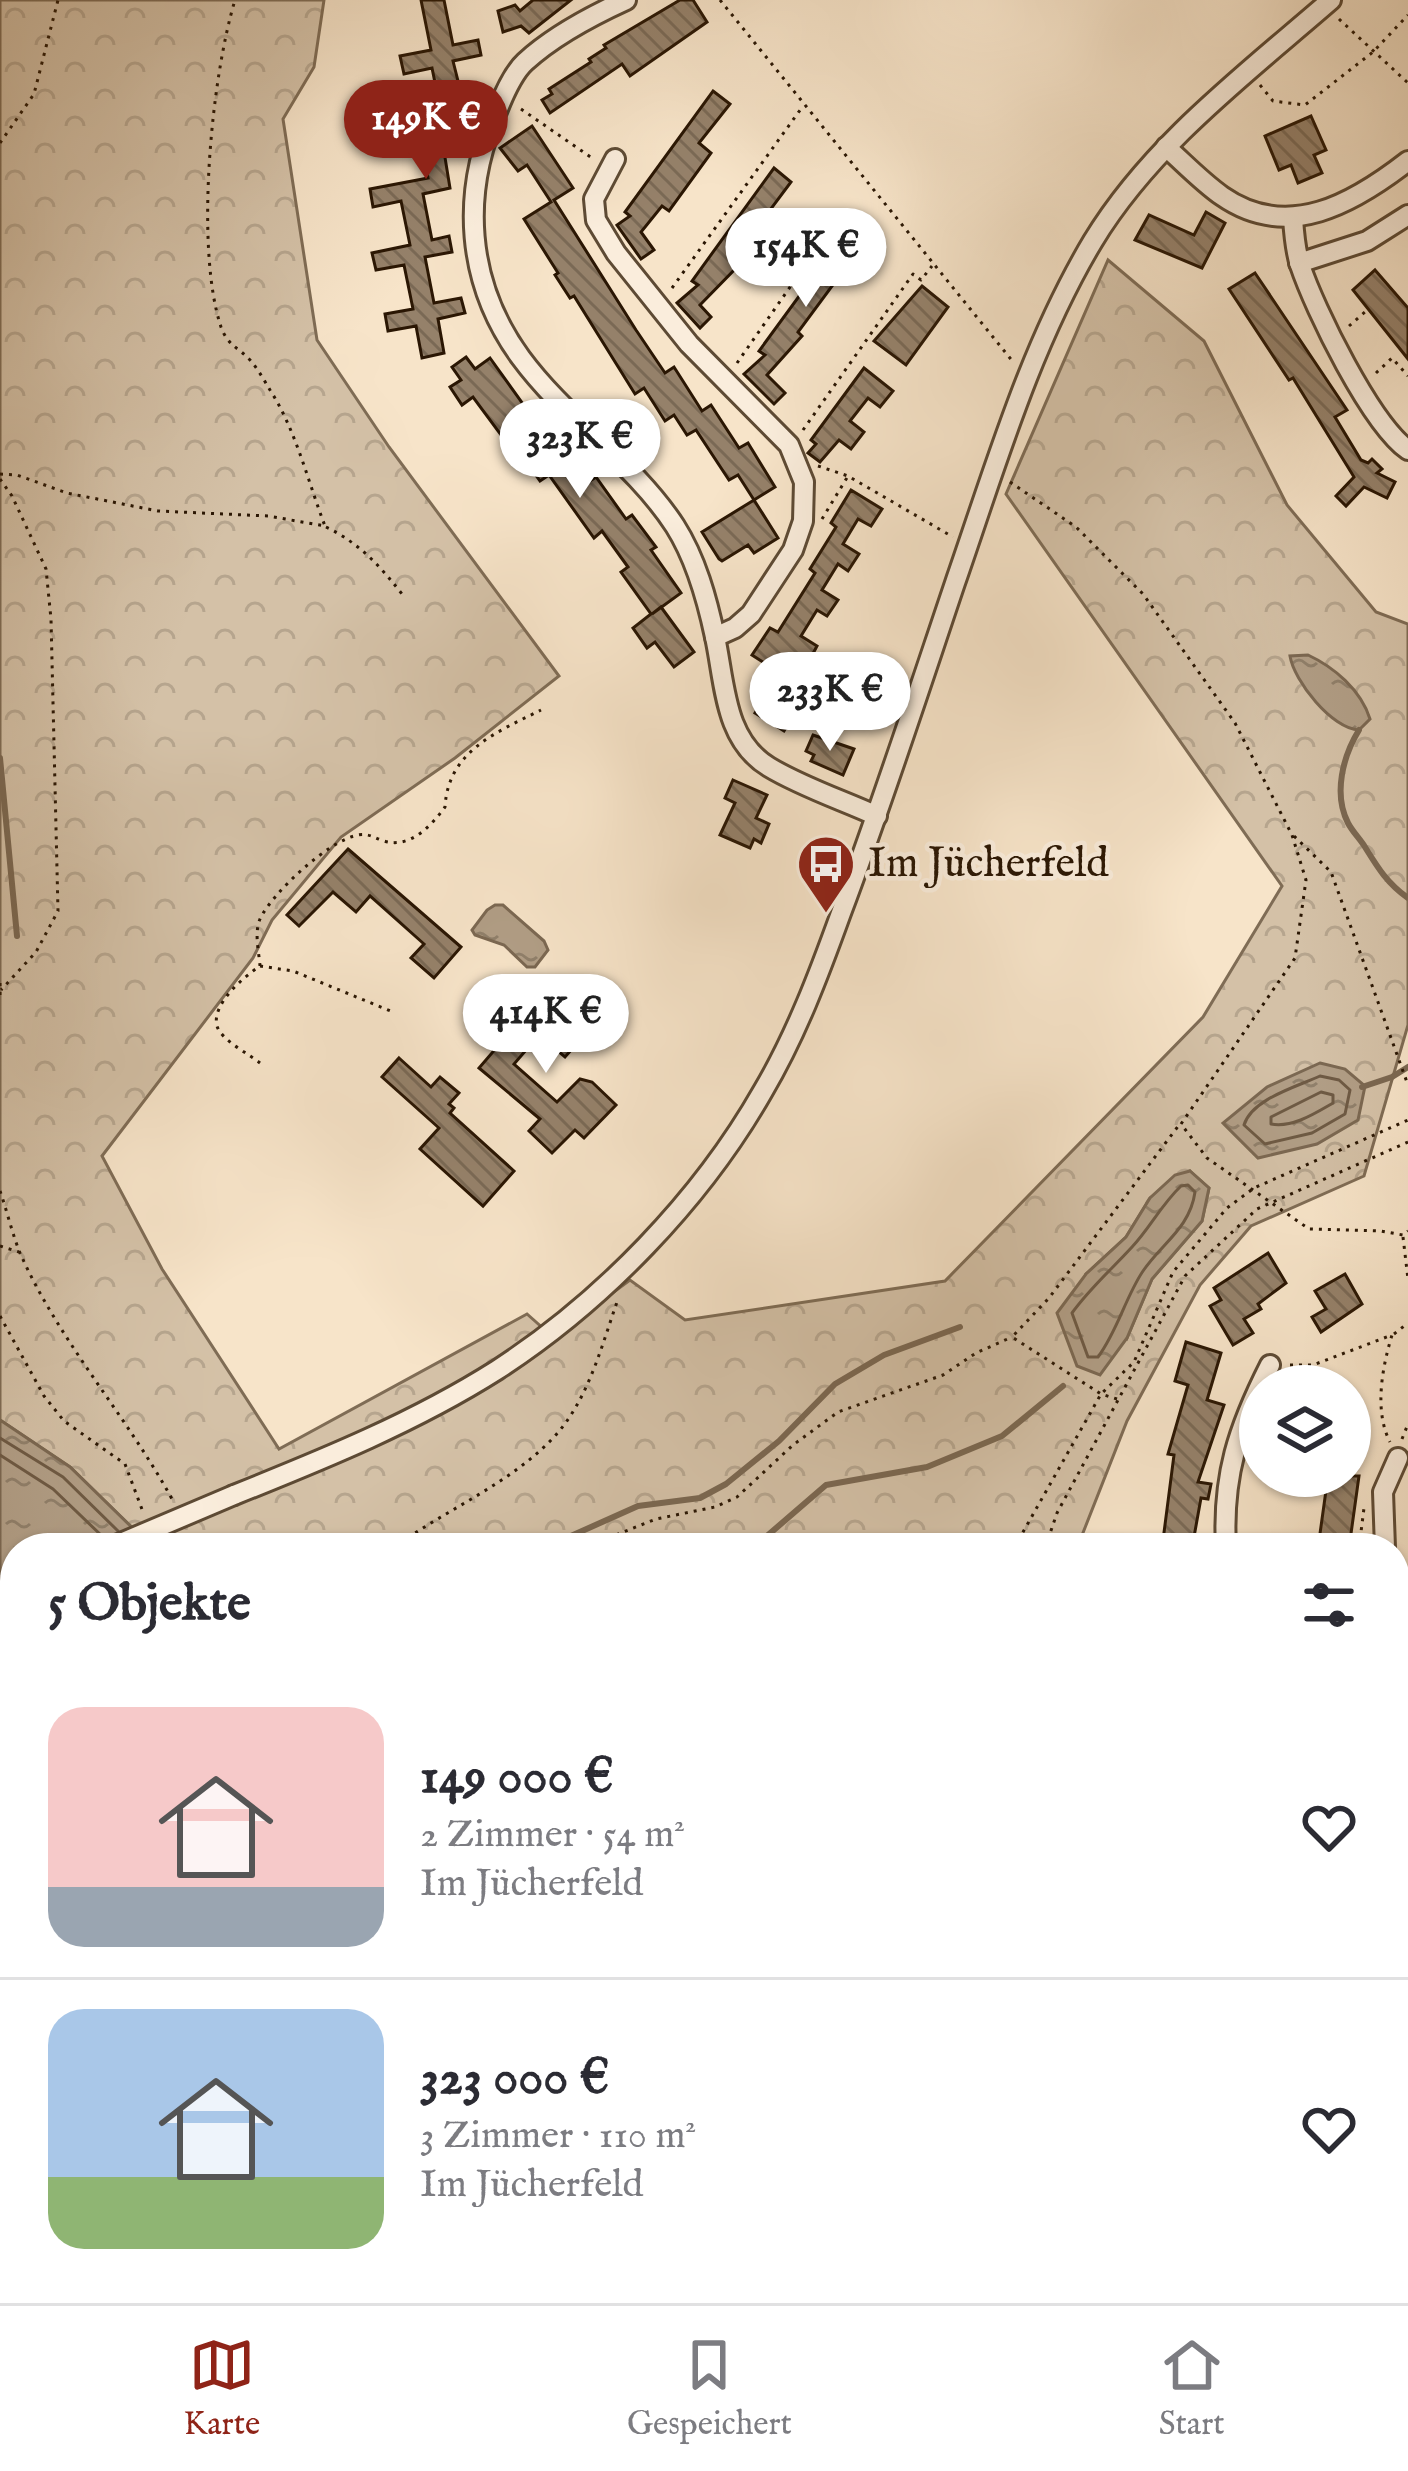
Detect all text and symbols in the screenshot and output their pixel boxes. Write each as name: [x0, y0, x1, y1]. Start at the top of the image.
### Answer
pin: 149K €: [328, 80, 524, 182]
text: 149K €: [371, 94, 481, 143]
pin: 154K €: [708, 208, 904, 310]
text: 154K €: [752, 222, 860, 271]
pin: 323K €: [482, 399, 678, 501]
text: 323K €: [526, 413, 634, 462]
pin: 233K €: [732, 652, 928, 754]
text: 233K €: [776, 666, 884, 715]
bus stop icon: Im Jücherfeld: [795, 833, 857, 915]
place label: Im Jücherfeld: [868, 838, 1109, 891]
pin: 414K €: [448, 974, 644, 1076]
text: 414K €: [490, 988, 602, 1037]
map controls: [1239, 1365, 1371, 1497]
button: layers: [1239, 1365, 1371, 1497]
icon: filters: [1296, 1572, 1362, 1638]
text: 5 Objekte: [48, 1573, 251, 1638]
text: 149 000 €: [420, 1746, 614, 1811]
icon: home: [144, 1755, 288, 1899]
icon: heart: [1296, 1794, 1362, 1860]
text: 2 Zimmer · 54 m²: [420, 1811, 685, 1860]
text: Im Jücherfeld: [420, 1860, 643, 1909]
text: 323 000 €: [420, 2047, 609, 2112]
icon: home: [144, 2057, 288, 2201]
icon: heart: [1296, 2096, 1362, 2162]
text: 3 Zimmer · 110 m²: [420, 2112, 696, 2161]
text: Im Jücherfeld: [420, 2161, 643, 2210]
tab: Karte: [183, 2332, 260, 2446]
tab: Gespeichert: [627, 2332, 792, 2446]
tab: Start: [1159, 2332, 1225, 2446]

